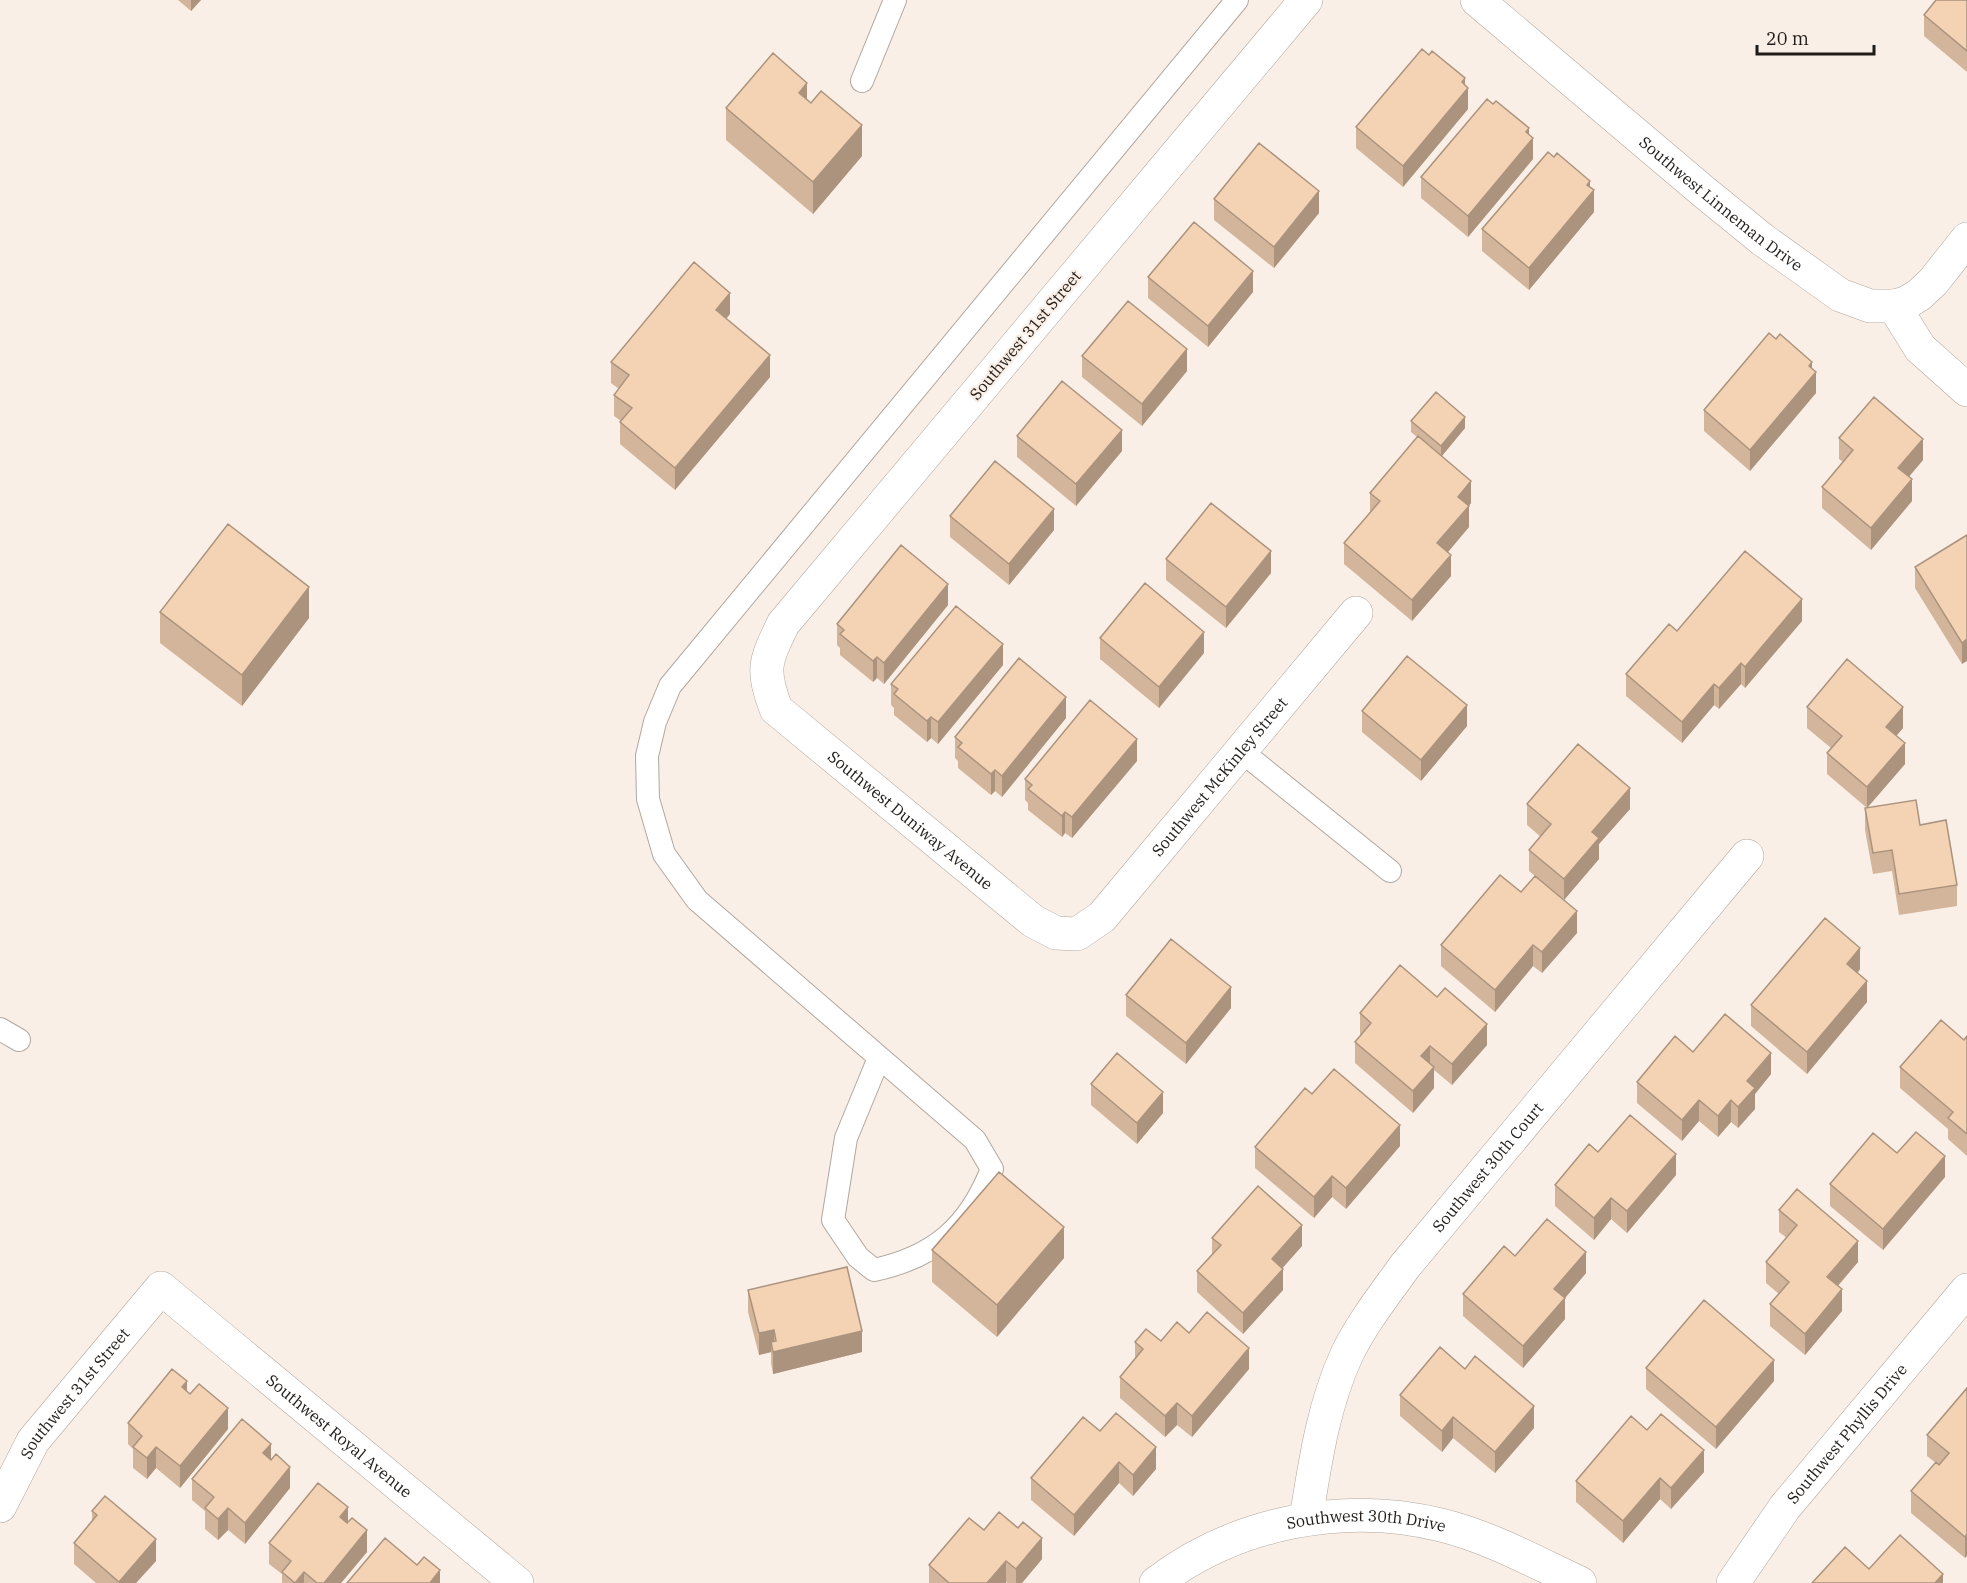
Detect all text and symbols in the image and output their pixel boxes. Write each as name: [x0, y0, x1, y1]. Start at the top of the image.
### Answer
scale bar: [1757, 18, 1874, 56]
text: 20 m: [1766, 27, 1809, 50]
street label: Southwest Linneman Drive: [1636, 132, 1807, 275]
street label: Southwest 31st Street: [965, 266, 1085, 404]
street label: Southwest McKinley Street: [1147, 693, 1292, 860]
street label: Southwest Duniway Avenue: [824, 746, 997, 894]
street label: Southwest 30th Court: [1428, 1098, 1548, 1236]
street label: Southwest 31st Street: [16, 1323, 134, 1462]
street label: Southwest Phyllis Drive: [1782, 1359, 1911, 1508]
street label: Southwest Royal Avenue: [262, 1370, 416, 1502]
street label: Southwest 30th Drive: [1284, 1505, 1448, 1536]

